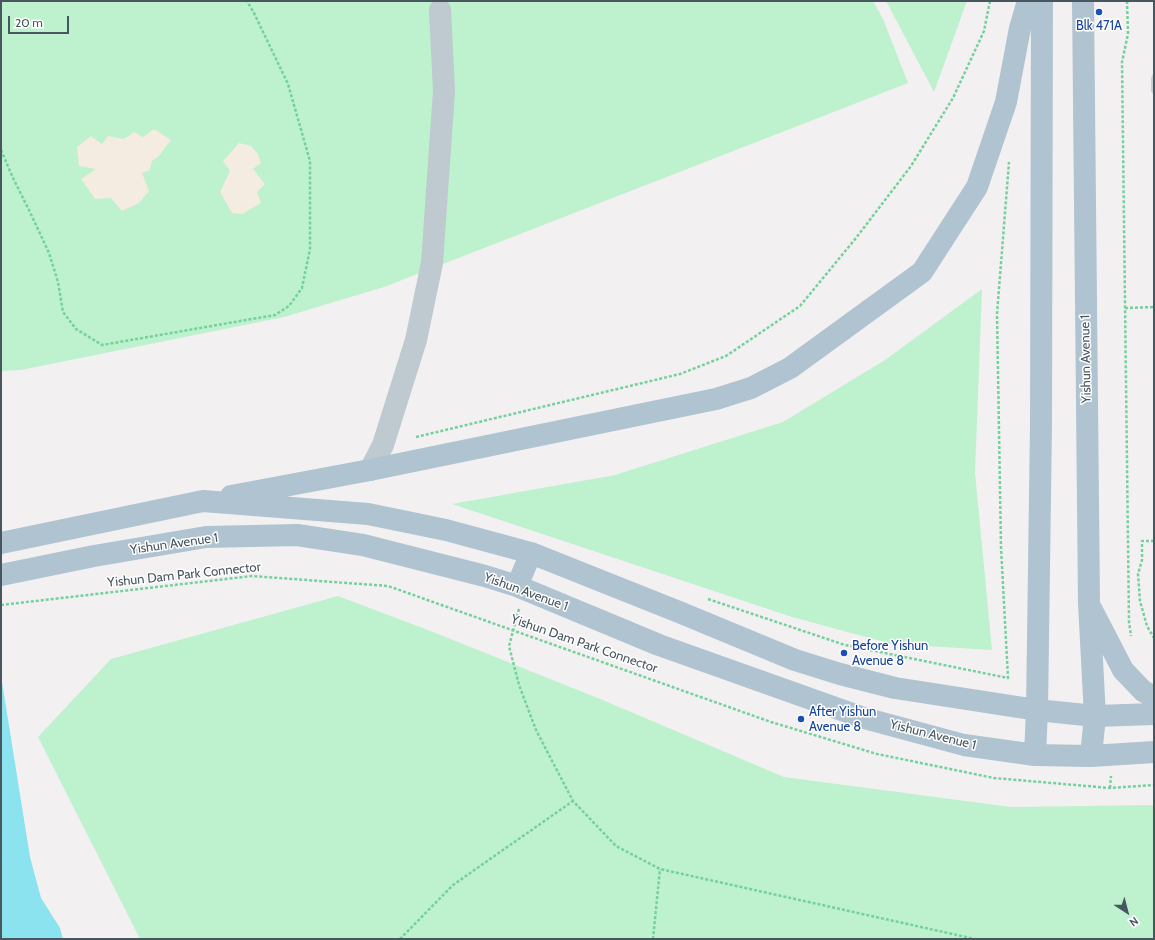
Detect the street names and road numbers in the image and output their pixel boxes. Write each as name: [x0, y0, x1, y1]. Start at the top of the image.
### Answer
street label: Yishun Avenue 1: [1077, 315, 1095, 403]
street label: Yishun Avenue 1: [129, 530, 219, 558]
street label: Yishun Dam Park Connector: [107, 559, 261, 591]
street label: Yishun Avenue 1: [482, 570, 570, 614]
street label: Yishun Dam Park Connector: [509, 612, 659, 676]
street label: Yishun Avenue 1: [888, 717, 978, 753]

